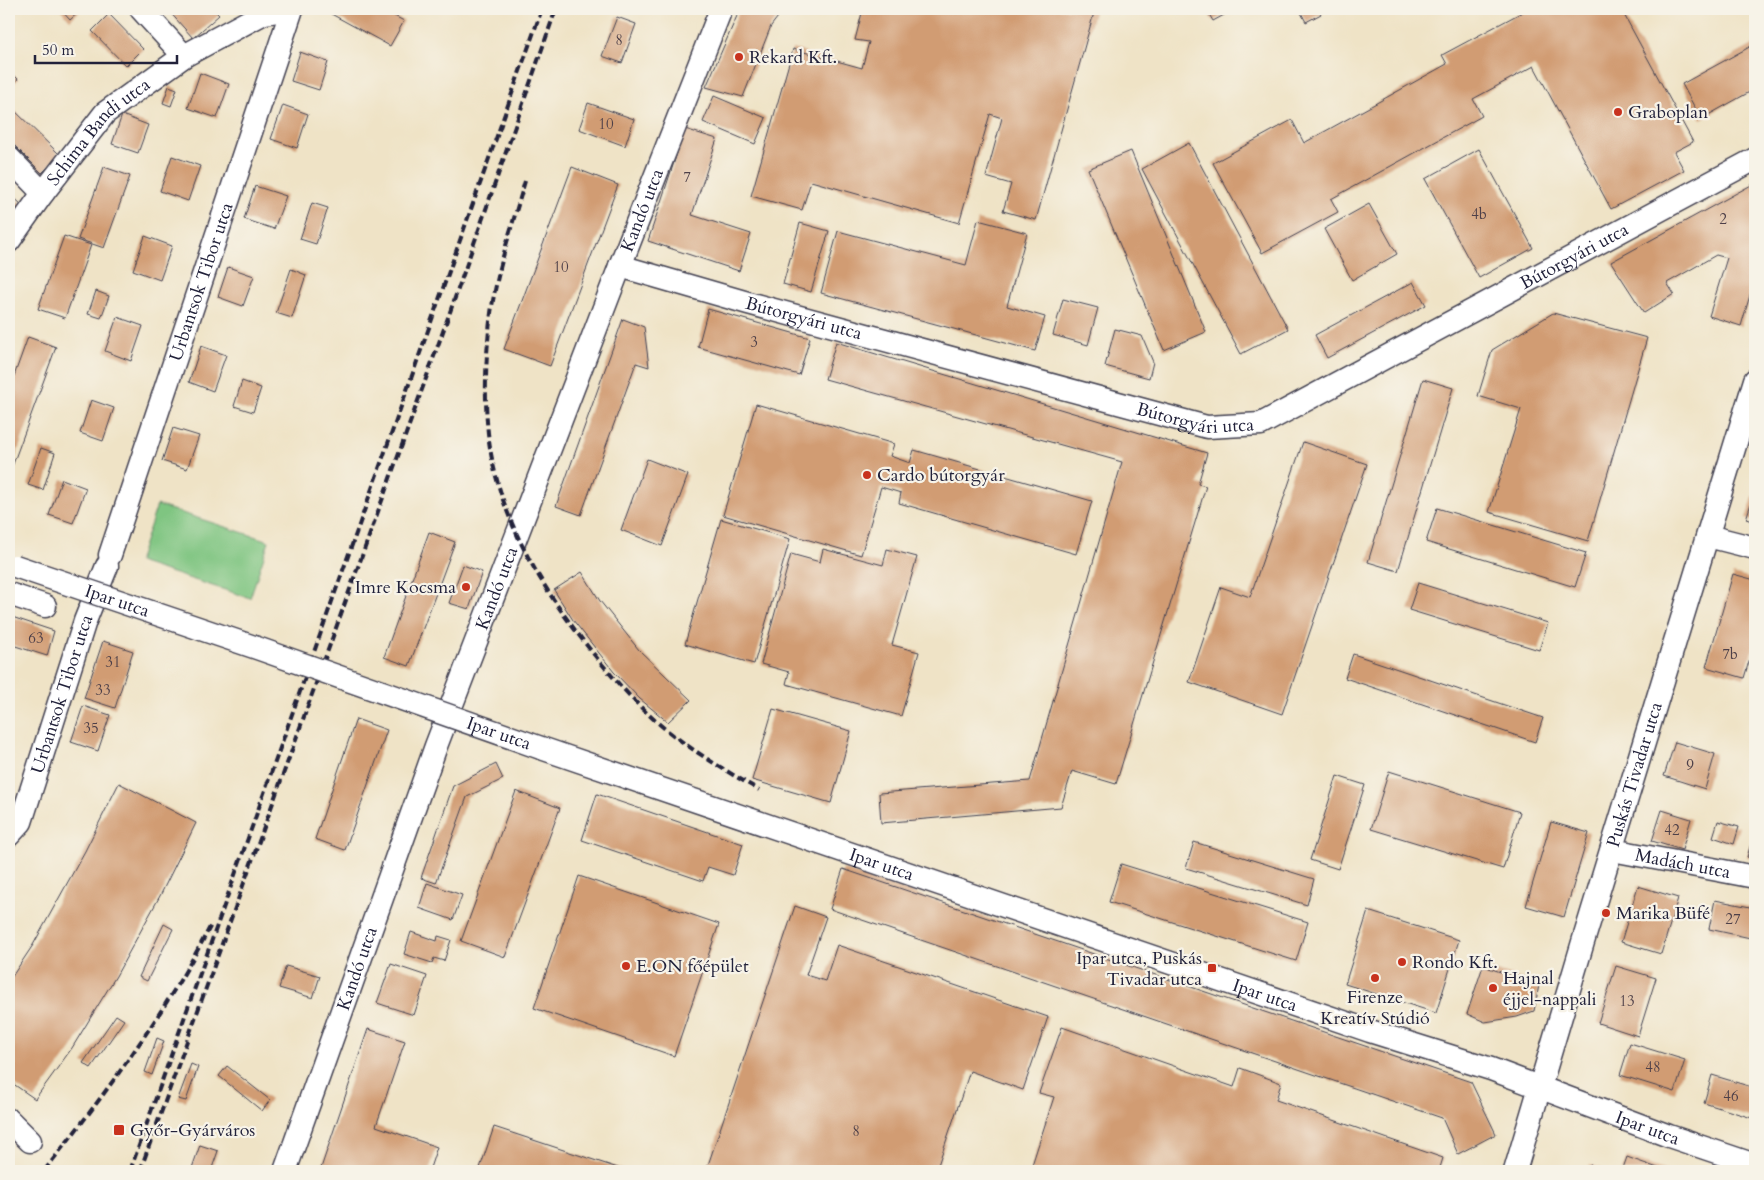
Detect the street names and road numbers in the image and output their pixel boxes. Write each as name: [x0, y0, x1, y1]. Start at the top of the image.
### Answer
street label: Schima Bandi utca: [41, 72, 155, 191]
street label: Kandó utca: [615, 165, 670, 256]
street label: Urbantsok Tibor utca: [164, 199, 240, 364]
street label: Bútorgyári utca: [1516, 217, 1633, 296]
street label: Bútorgyári utca: [743, 291, 865, 346]
street label: Bútorgyári utca: [1134, 397, 1255, 440]
street label: Kandó utca: [470, 543, 524, 634]
street label: Ipar utca: [82, 579, 153, 624]
street label: Urbantsok Tibor utca: [25, 611, 99, 777]
street label: Puskás Tivadar utca: [1601, 699, 1669, 850]
street label: Ipar utca: [463, 711, 534, 757]
street label: Ipar utca: [846, 842, 917, 887]
street label: Madách utca: [1633, 843, 1733, 885]
street label: Kandó utca: [331, 923, 384, 1014]
street label: Ipar utca: [1229, 973, 1301, 1018]
street label: Ipar utca: [1612, 1105, 1683, 1152]

